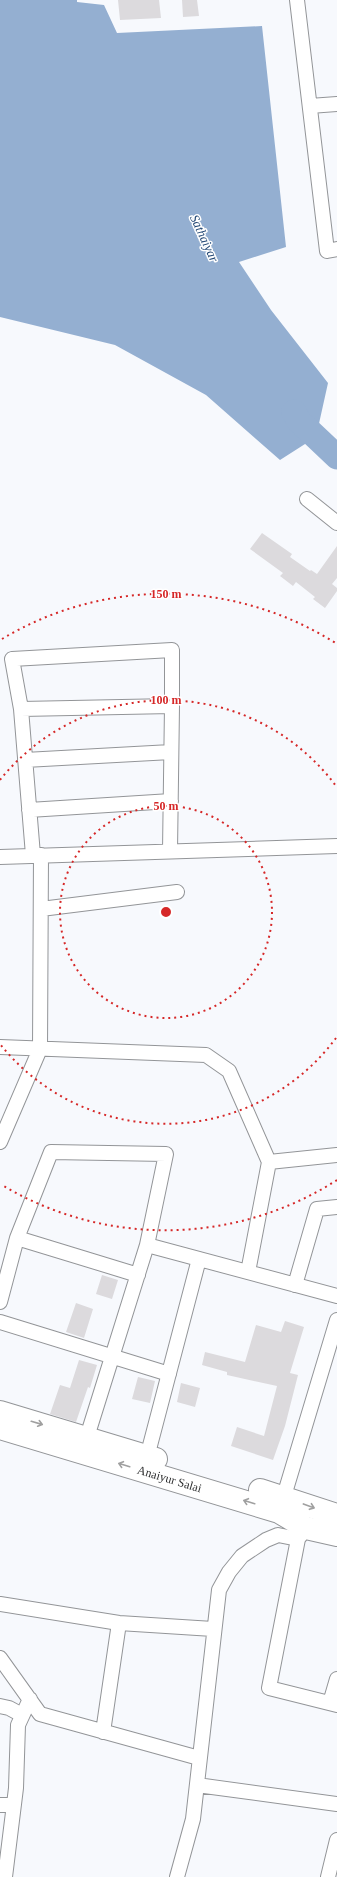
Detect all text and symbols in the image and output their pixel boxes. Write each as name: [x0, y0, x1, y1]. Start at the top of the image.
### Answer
water label: Sathaiyar: [187, 212, 222, 265]
text: 150 m: [151, 587, 182, 601]
text: 100 m: [151, 693, 182, 707]
text: 50 m: [154, 799, 179, 813]
centre of rings: [159, 905, 173, 919]
one-way arrow: [31, 1420, 44, 1427]
one-way arrow: [118, 1461, 131, 1468]
street label: Anaiyur Salai: [136, 1463, 204, 1495]
one-way arrow: [242, 1498, 255, 1505]
one-way arrow: [302, 1503, 314, 1511]

